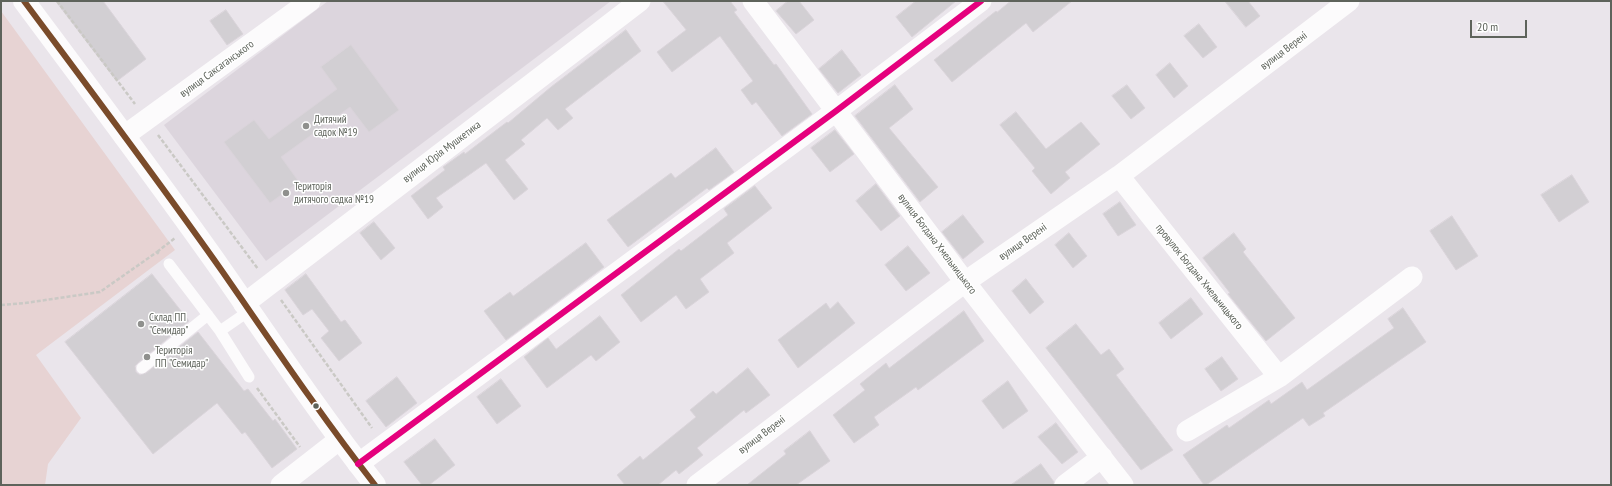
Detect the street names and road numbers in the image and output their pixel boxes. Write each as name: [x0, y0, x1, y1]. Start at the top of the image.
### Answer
street label: вулиця Верені: [1258, 29, 1310, 73]
street label: вулиця Саксаганського: [177, 38, 257, 100]
street label: вулиця Юрія Мушкетика: [400, 118, 484, 186]
street label: вулиця Богдана Хмельницького: [895, 191, 979, 297]
street label: вулиця Верені: [997, 221, 1049, 263]
street label: провулок Богдана Хмельницького: [1152, 222, 1246, 332]
street label: вулиця Верені: [736, 413, 788, 457]

